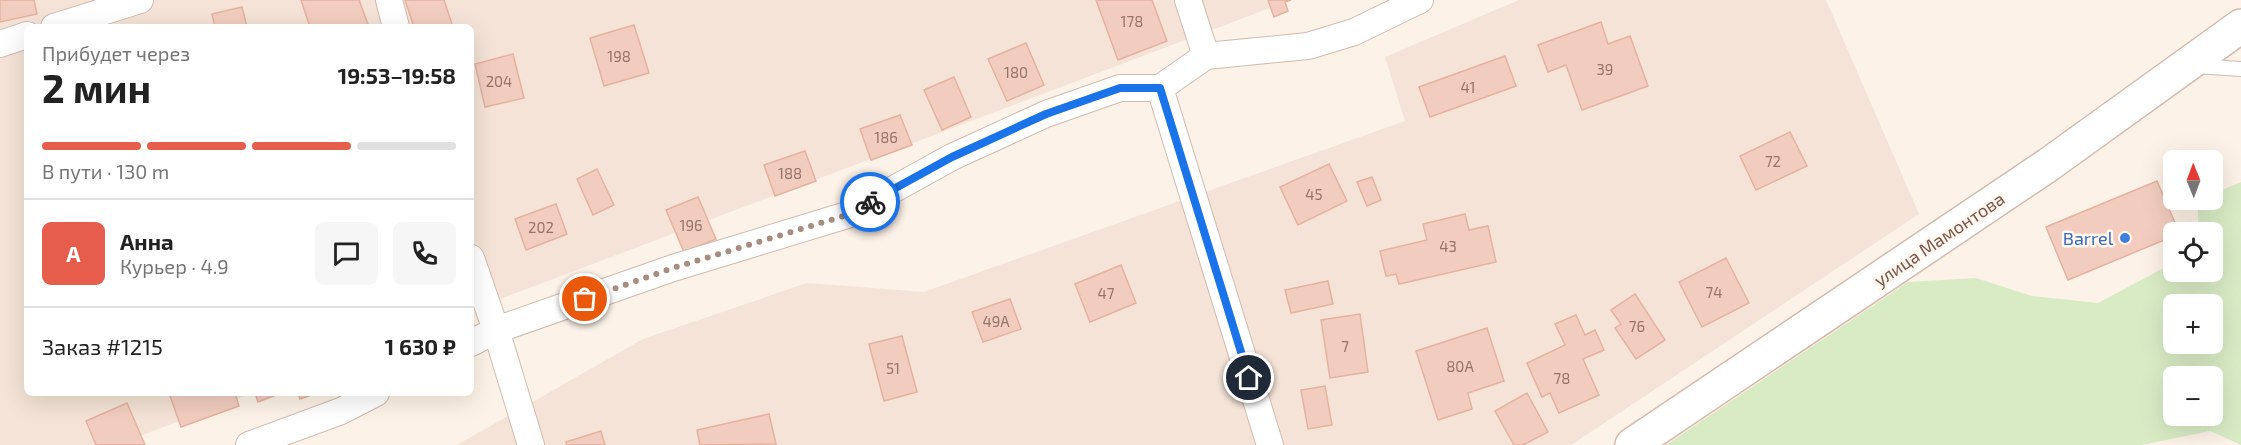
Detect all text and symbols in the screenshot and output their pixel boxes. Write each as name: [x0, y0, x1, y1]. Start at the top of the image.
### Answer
house number: 178: [1121, 12, 1143, 30]
text: Прибудет через: [42, 41, 190, 65]
house number: 198: [607, 47, 631, 65]
house number: 39: [1597, 60, 1613, 78]
text: 19:53–19:58: [338, 62, 456, 88]
house number: 180: [1004, 63, 1028, 81]
text: 2 мин: [42, 64, 151, 111]
house number: 204: [486, 72, 512, 90]
house number: 41: [1460, 78, 1476, 96]
house number: 186: [874, 128, 898, 146]
north arrow: [2163, 150, 2223, 210]
map controls: [2163, 150, 2223, 426]
house number: 72: [1765, 152, 1781, 170]
text: В пути · 130 m: [42, 159, 169, 183]
house number: 188: [778, 164, 802, 182]
courier: [840, 172, 900, 232]
house number: 45: [1305, 185, 1323, 203]
icon: bike: [854, 186, 887, 219]
street label: улица Мамонтова: [1869, 187, 2009, 291]
house number: 196: [679, 216, 703, 234]
house number: 202: [528, 218, 554, 236]
button: chat: [315, 222, 378, 285]
button: phone: [393, 222, 456, 285]
button: locate: [2163, 222, 2223, 282]
place label: Barrel: [2063, 227, 2114, 249]
text: Анна: [120, 228, 174, 254]
marker: Barrel: [2118, 231, 2132, 245]
house number: 43: [1439, 237, 1457, 255]
text: А: [66, 240, 81, 266]
text: Курьер · 4.9: [120, 254, 229, 278]
pin: [559, 273, 610, 324]
icon: bag: [568, 282, 601, 315]
house number: 74: [1706, 283, 1722, 301]
house number: 47: [1098, 284, 1115, 302]
button: +: [2163, 294, 2223, 354]
house number: 49А: [982, 312, 1010, 330]
house number: 76: [1629, 317, 1645, 335]
text: Заказ #1215: [42, 333, 163, 359]
text: 1 630 ₽: [385, 333, 456, 359]
house number: 7: [1341, 337, 1349, 355]
pin: [1223, 352, 1274, 403]
house number: 80А: [1446, 357, 1474, 375]
house number: 51: [886, 359, 900, 377]
icon: home: [1232, 361, 1265, 394]
button: −: [2163, 366, 2223, 426]
house number: 78: [1554, 369, 1570, 387]

